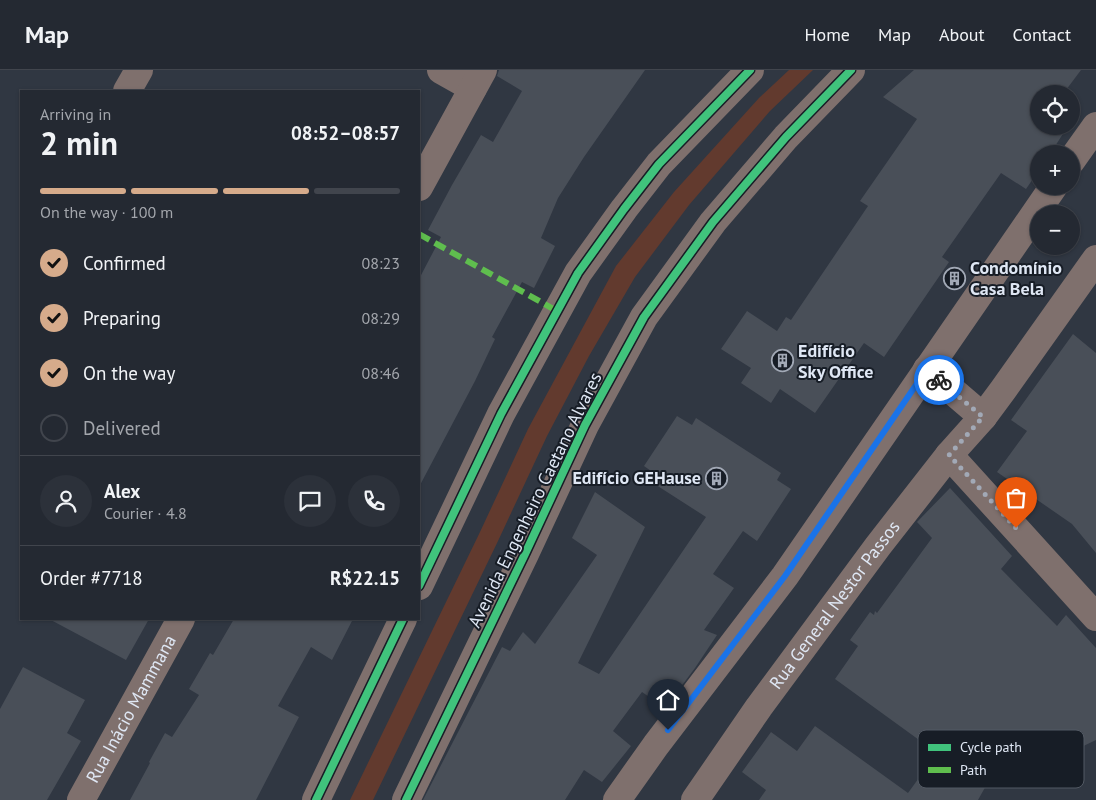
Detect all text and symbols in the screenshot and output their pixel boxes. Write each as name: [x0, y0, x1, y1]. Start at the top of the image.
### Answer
text: Map: [25, 19, 69, 50]
text: Home: [804, 23, 850, 46]
text: Map: [878, 23, 911, 46]
text: About: [939, 23, 985, 46]
text: Contact: [1013, 23, 1071, 46]
map controls: [1030, 85, 1080, 255]
button: locate: [1030, 85, 1080, 135]
text: Arriving in: [40, 104, 111, 124]
text: 08:52–08:57: [291, 121, 400, 145]
text: 2 min: [40, 122, 118, 164]
button: +: [1030, 145, 1080, 195]
text: On the way · 100 m: [40, 202, 173, 222]
button: −: [1030, 205, 1080, 255]
icon: check: [40, 249, 68, 277]
text: Confirmed: [83, 251, 166, 275]
text: 08:23: [362, 253, 400, 273]
place label: Condomínio Casa Bela: [970, 256, 1062, 300]
building icon: Condomínio Casa Bela: [942, 266, 966, 290]
icon: check: [40, 304, 68, 332]
text: Preparing: [83, 306, 161, 330]
text: 08:29: [362, 308, 400, 328]
place label: Edifício Sky Office: [798, 339, 873, 383]
building icon: Edifício Sky Office: [770, 349, 794, 373]
courier: [914, 355, 964, 405]
icon: check: [40, 359, 68, 387]
text: On the way: [83, 361, 175, 385]
text: 08:46: [362, 363, 400, 383]
icon: bike: [925, 366, 953, 394]
street label: Avenida Engenheiro Caetano Alvares: [463, 368, 607, 631]
text: Delivered: [83, 416, 161, 440]
place label: Edifício GEHause: [572, 466, 701, 489]
building icon: Edifício GEHause: [705, 466, 729, 490]
button: person: [40, 475, 92, 527]
button: chat: [284, 475, 336, 527]
button: phone: [348, 475, 400, 527]
pin: [995, 477, 1037, 528]
text: Alex: [104, 479, 140, 503]
icon: bag: [1002, 484, 1030, 512]
text: Courier · 4.8: [104, 503, 187, 523]
street label: Rua General Nestor Passos: [764, 516, 905, 694]
text: Order #7718: [40, 566, 143, 590]
text: R$22.15: [330, 566, 400, 590]
street label: Rua Inácio Mammana: [81, 631, 181, 787]
pin: [647, 679, 689, 730]
icon: home: [654, 686, 682, 714]
legend: [918, 730, 1084, 788]
text: Cycle path: [960, 738, 1022, 756]
text: Path: [960, 761, 987, 779]

